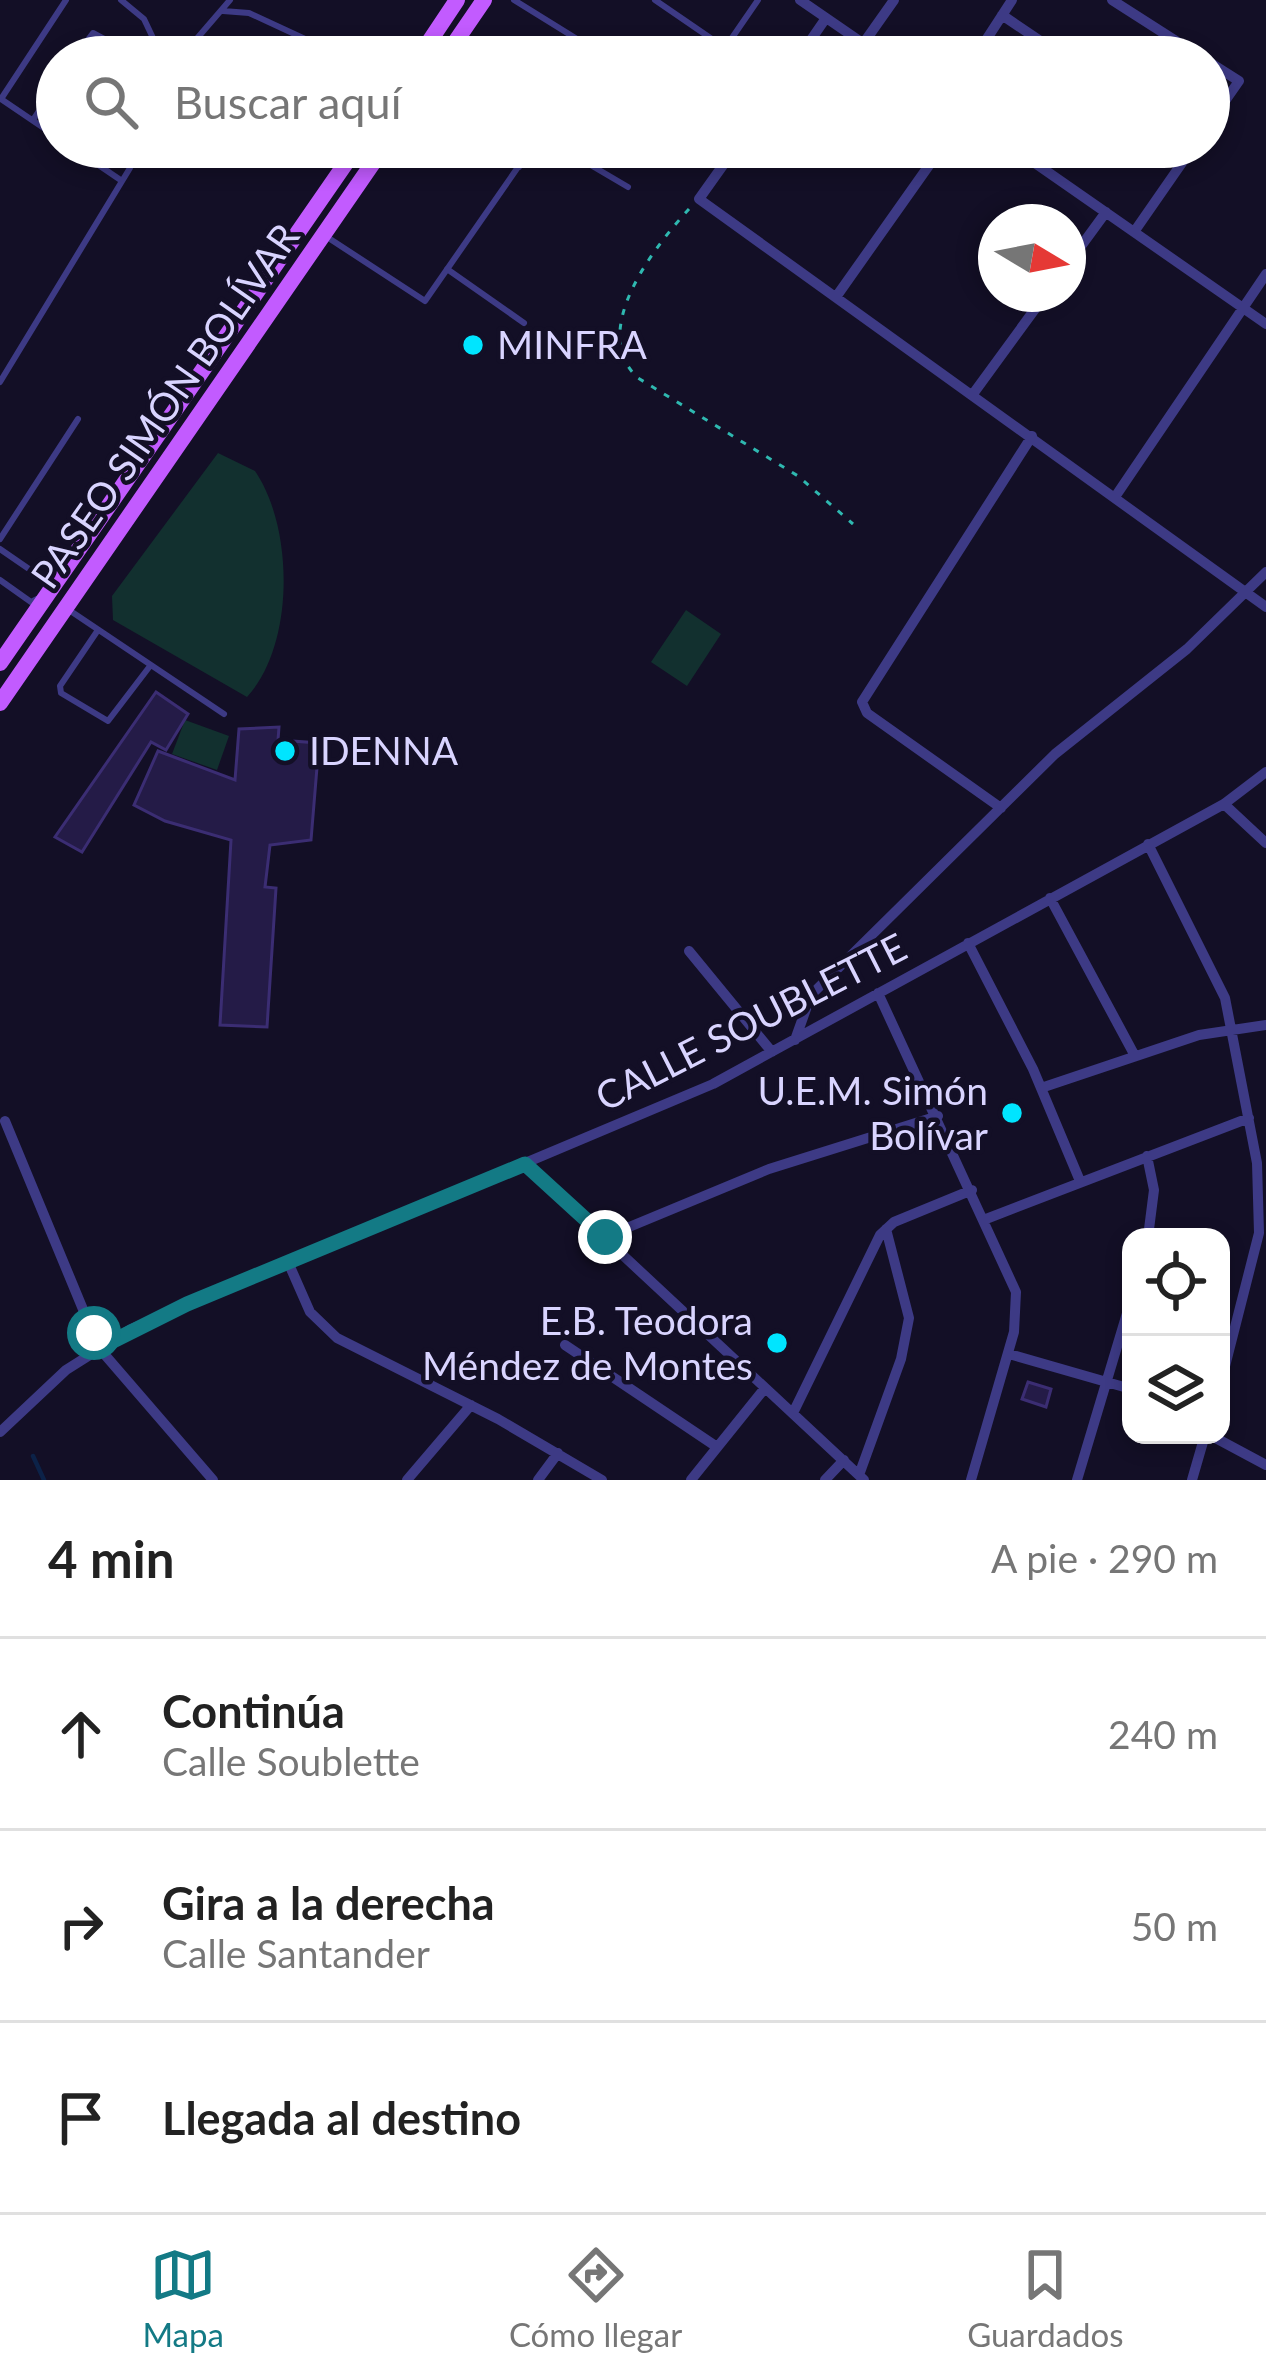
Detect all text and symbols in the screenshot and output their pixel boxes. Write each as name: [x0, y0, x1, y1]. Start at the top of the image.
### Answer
search box: [36, 36, 1230, 168]
icon: search: [78, 69, 144, 135]
text: Buscar aquí: [174, 75, 401, 129]
north arrow: [978, 204, 1086, 312]
street label: PASEO SIMÓN BOLÍVAR: [21, 214, 308, 596]
place label: MINFRA: [497, 321, 647, 367]
marker: MINFRA: [460, 332, 486, 358]
place label: IDENNA: [309, 727, 459, 773]
marker: IDENNA: [272, 738, 298, 764]
street label: CALLE SOUBLETTE: [588, 923, 914, 1119]
place label: U.E.M. Simón Bolívar: [757, 1067, 988, 1158]
marker: U.E.M. Simón Bolívar: [999, 1100, 1025, 1126]
route end: [578, 1210, 632, 1264]
map controls: [1122, 1228, 1230, 1444]
button: locate: [1122, 1228, 1230, 1336]
place label: E.B. Teodora Méndez de Montes: [422, 1297, 753, 1388]
route start: [67, 1306, 121, 1360]
marker: E.B. Teodora Méndez de Montes: [764, 1330, 790, 1356]
button: layers: [1122, 1336, 1230, 1444]
text: 4 min: [48, 1528, 174, 1589]
text: A pie · 290 m: [991, 1535, 1218, 1581]
text: Continúa: [162, 1684, 345, 1738]
icon: ahead: [48, 1701, 114, 1767]
text: 240 m: [1108, 1711, 1218, 1757]
text: Calle Soublette: [162, 1738, 420, 1784]
text: Gira a la derecha: [162, 1876, 495, 1930]
icon: right: [48, 1893, 114, 1959]
text: 50 m: [1131, 1903, 1218, 1949]
text: Calle Santander: [162, 1930, 430, 1976]
icon: arrive: [48, 2085, 114, 2151]
text: Llegada al destino: [162, 2091, 521, 2145]
tab: Mapa: [142, 2242, 224, 2354]
tab: Cómo llegar: [509, 2242, 682, 2354]
tab: Guardados: [967, 2242, 1124, 2354]

